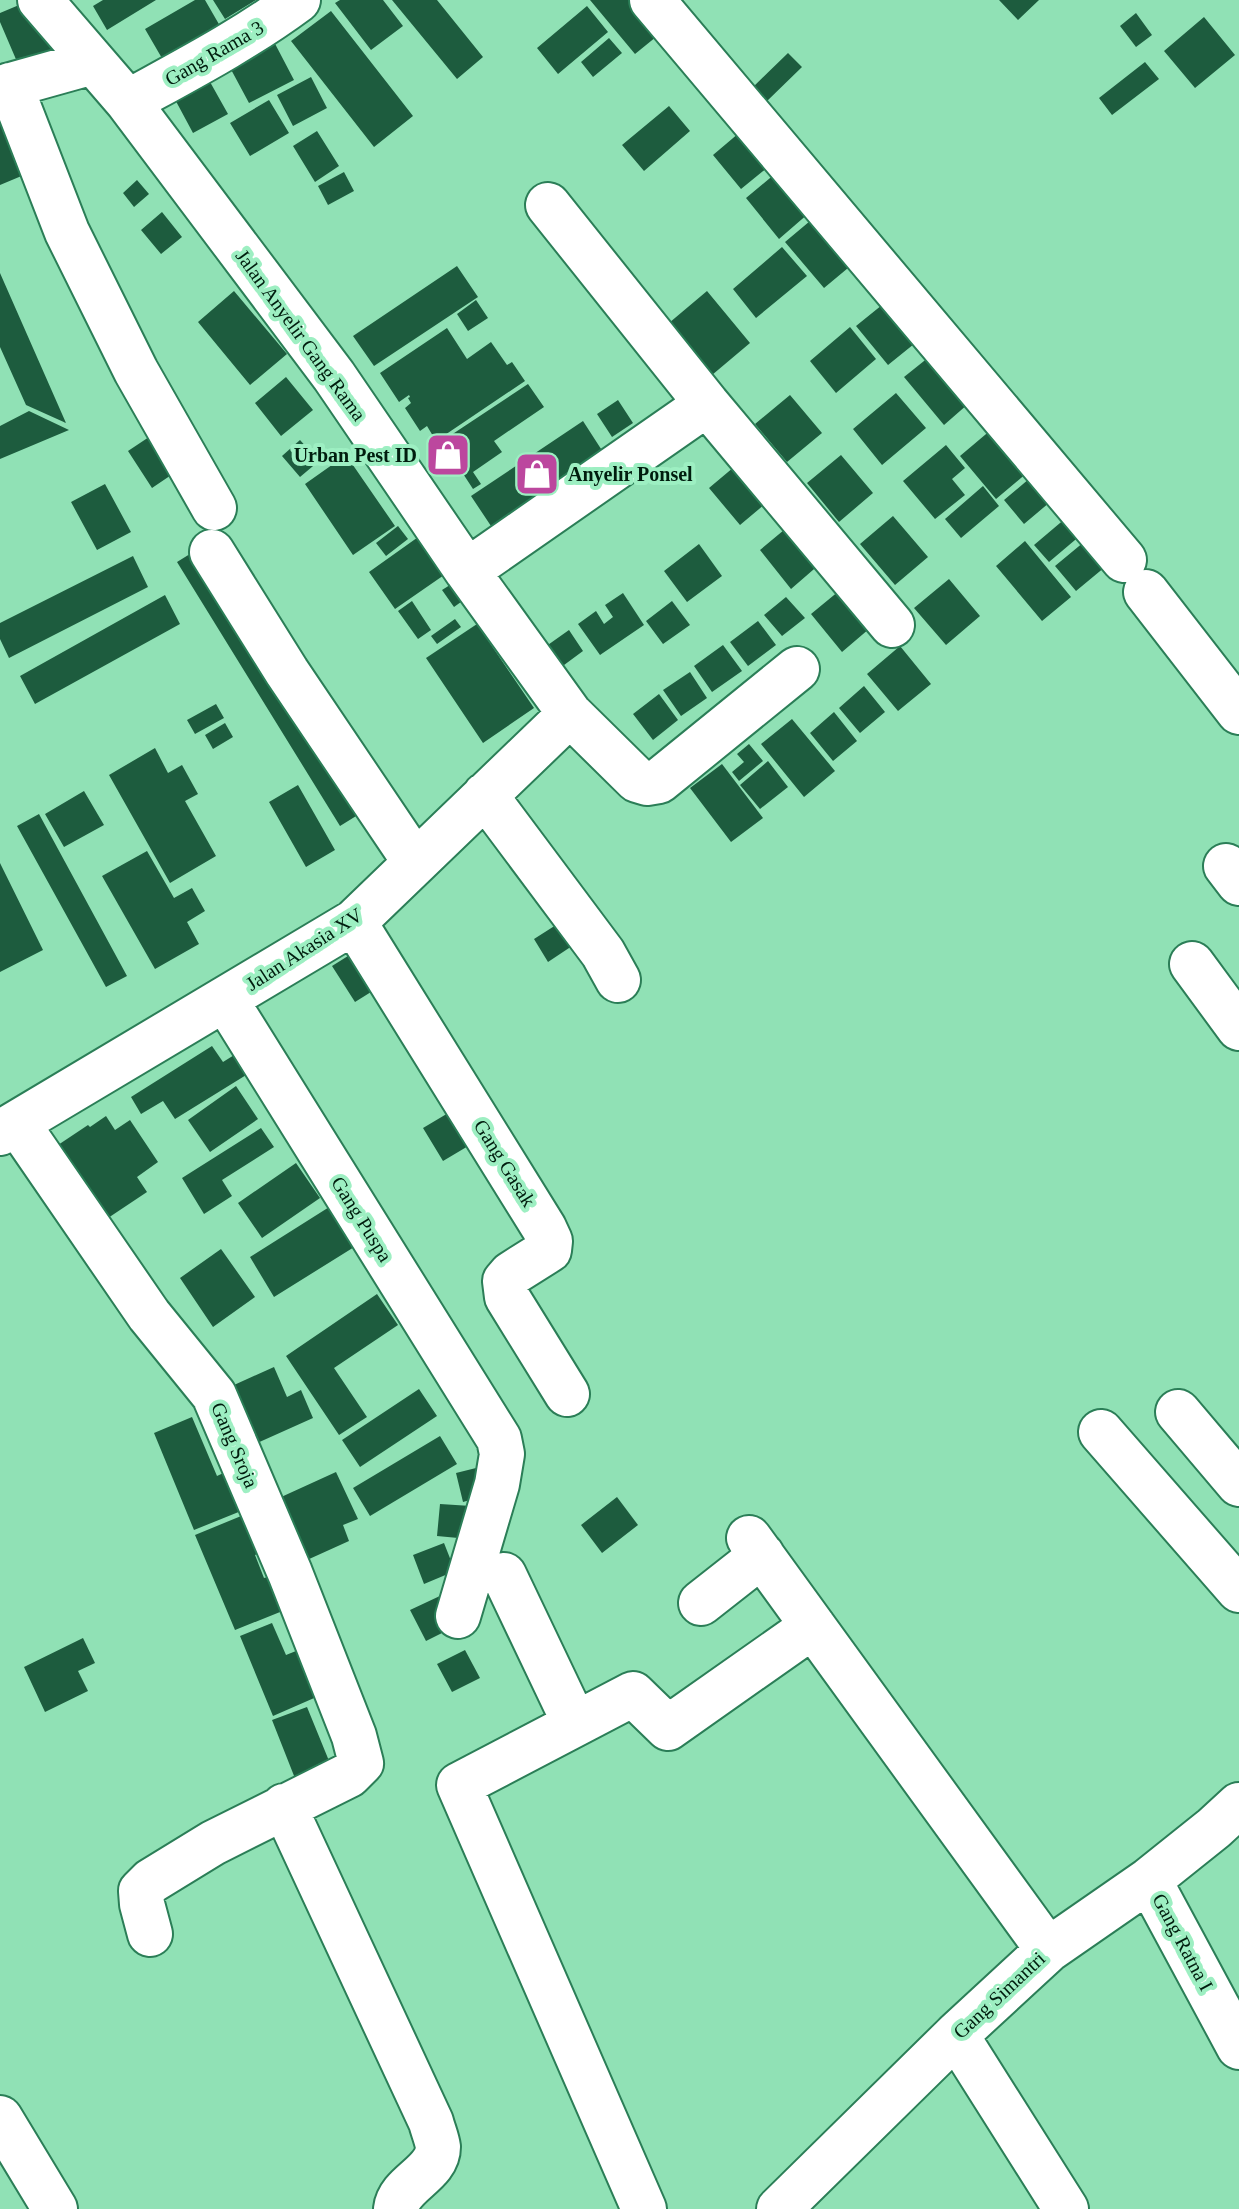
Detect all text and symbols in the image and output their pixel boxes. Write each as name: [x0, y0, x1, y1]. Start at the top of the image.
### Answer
street label: Gang Rama 3: [161, 16, 268, 91]
street label: Jalan Anyelir Gang Rama: [231, 245, 371, 426]
shop icon: Urban Pest ID: [424, 431, 472, 479]
place label: Urban Pest ID: [294, 444, 417, 466]
shop icon: Anyelir Ponsel: [513, 450, 561, 498]
place label: Anyelir Ponsel: [568, 463, 693, 486]
street label: Jalan Akasia XV: [242, 903, 367, 995]
street label: Gang Gasak: [469, 1115, 540, 1211]
street label: Gang Puspa: [326, 1172, 397, 1266]
street label: Gang Sroja: [206, 1399, 263, 1491]
street label: Gang Ratna I: [1147, 1890, 1218, 1995]
street label: Gang Simantri: [949, 1947, 1050, 2044]

